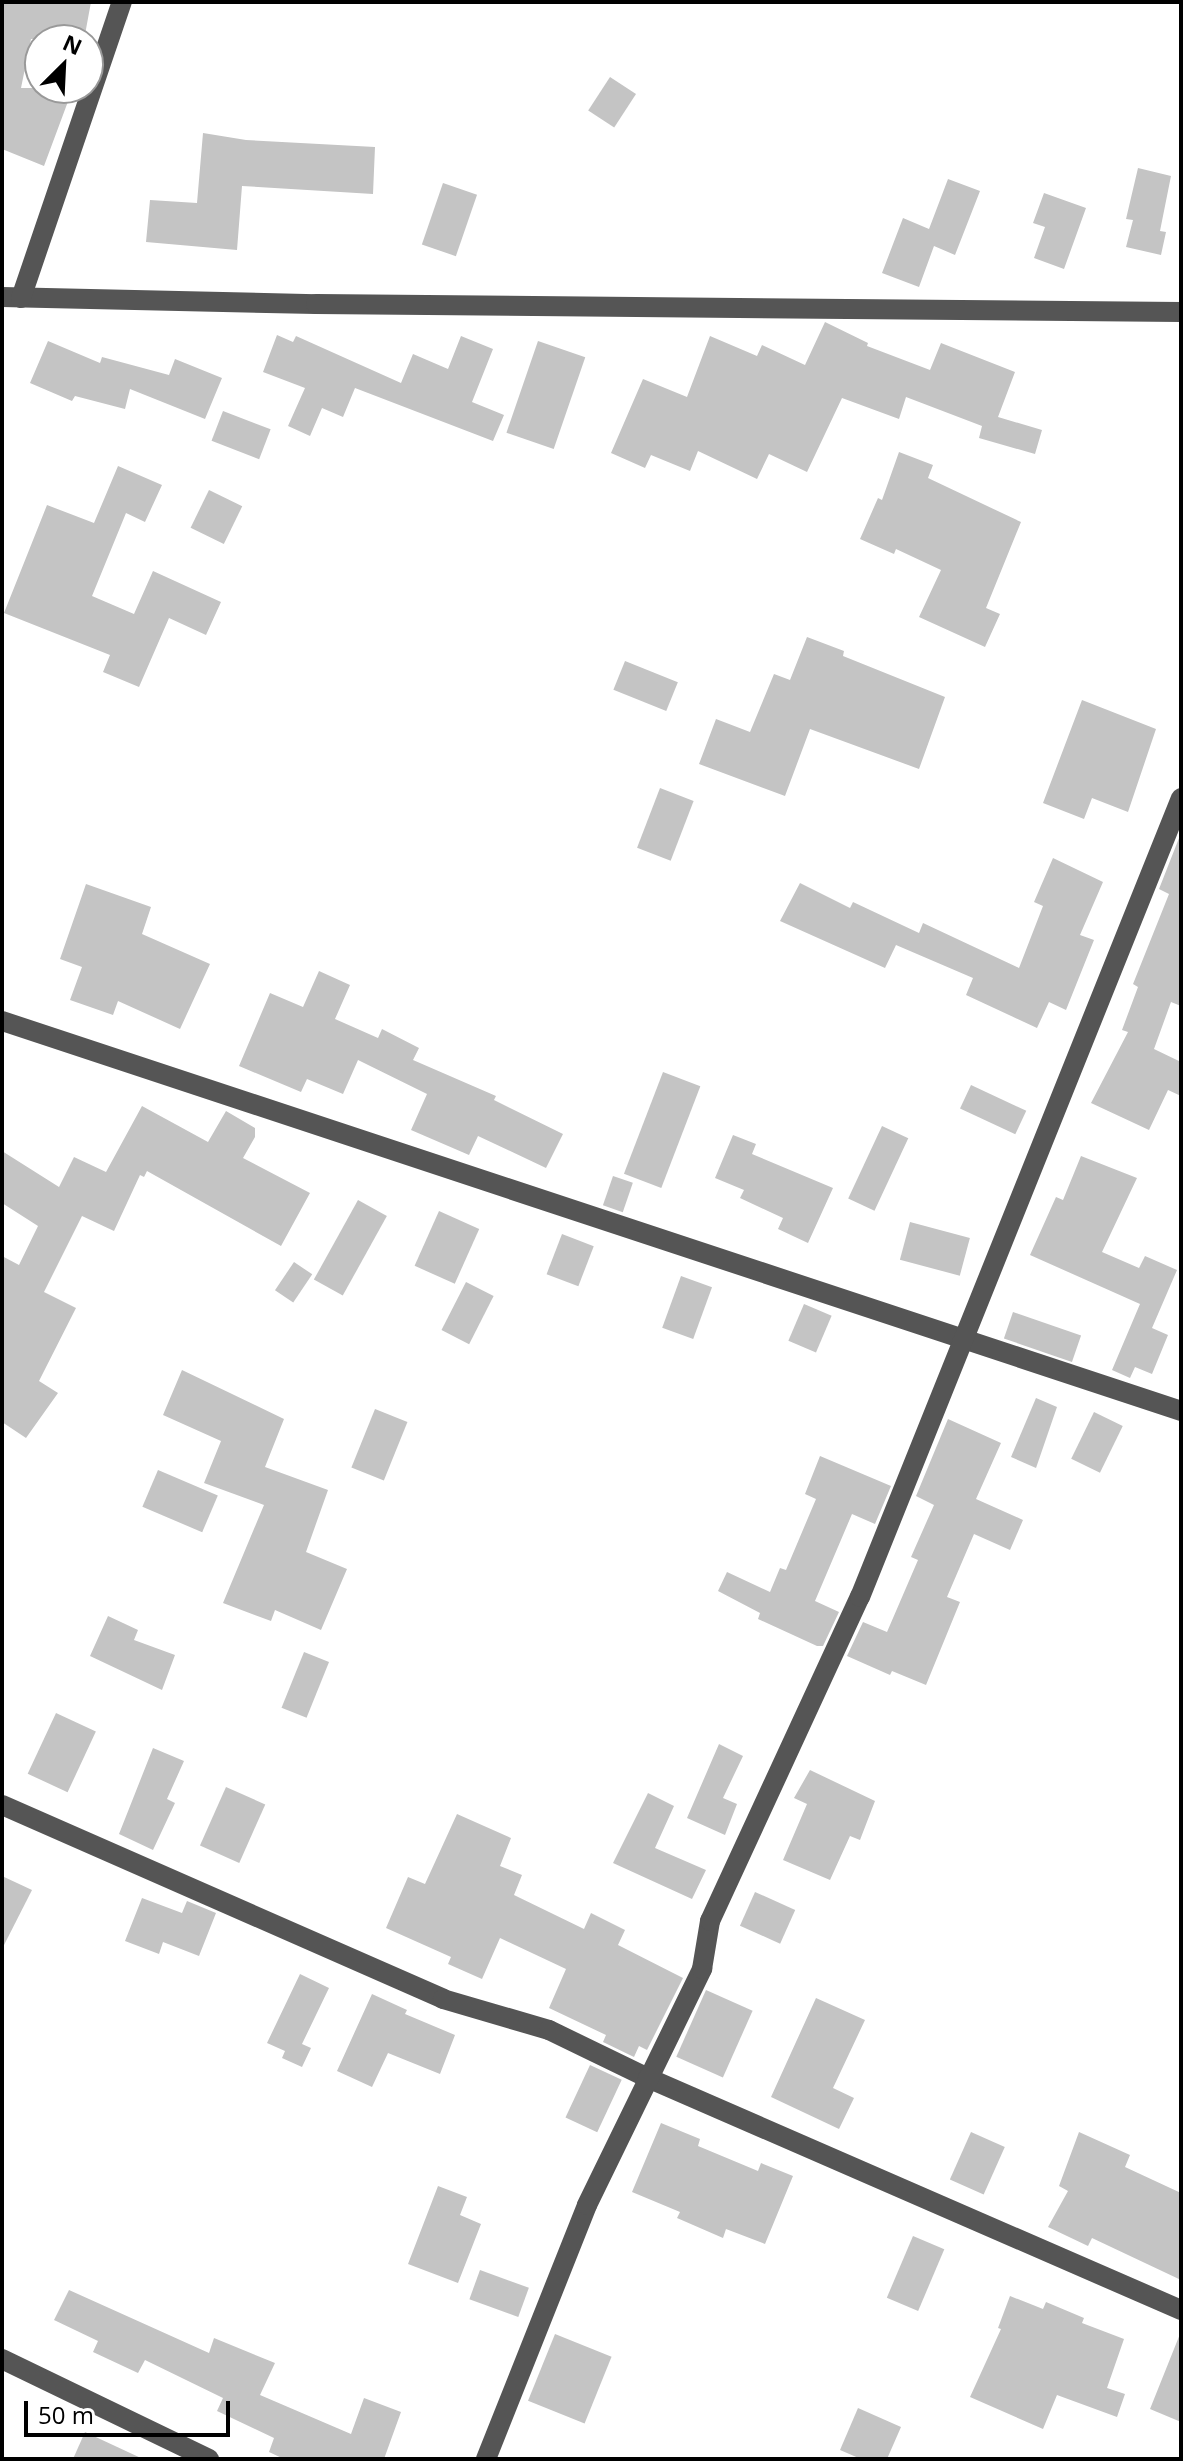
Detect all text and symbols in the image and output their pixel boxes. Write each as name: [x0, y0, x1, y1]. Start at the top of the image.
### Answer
north arrow: [24, 24, 104, 104]
text: N: [59, 27, 87, 61]
scale bar: [28, 2385, 234, 2435]
text: 50 m: [38, 2398, 94, 2431]

